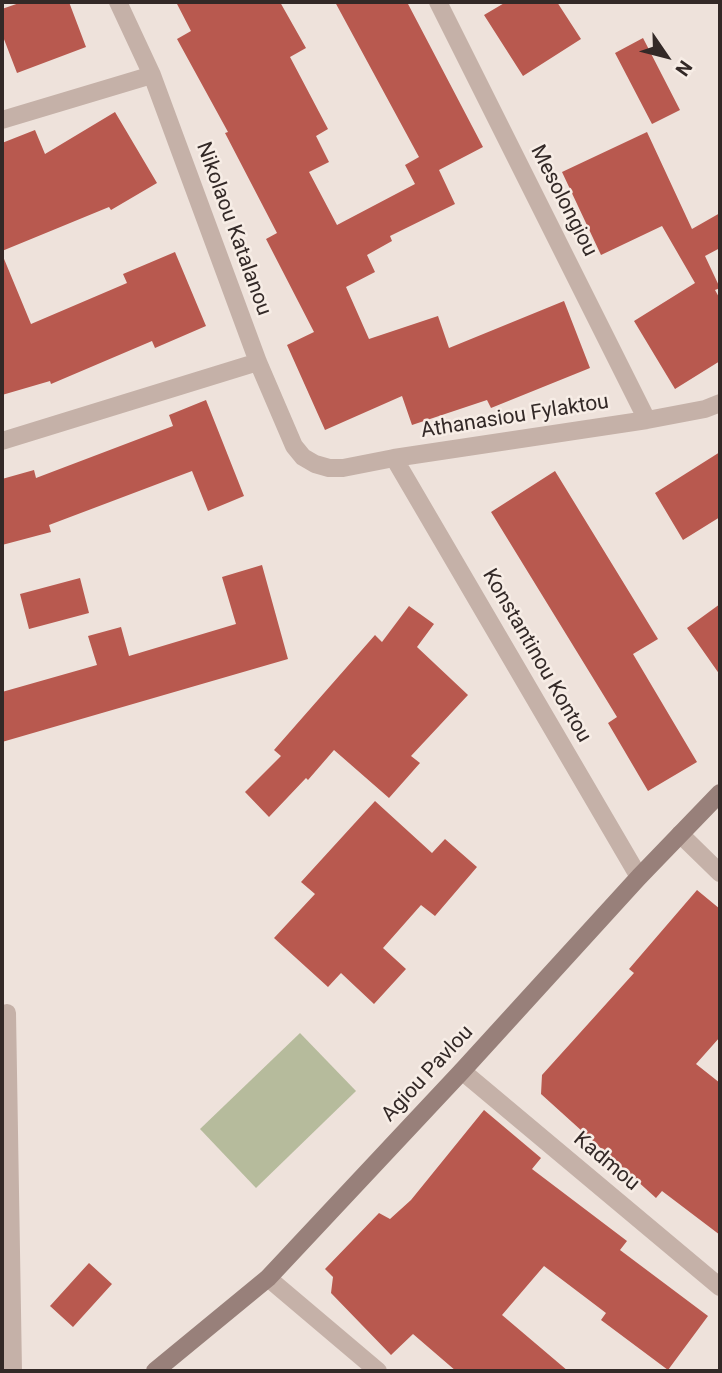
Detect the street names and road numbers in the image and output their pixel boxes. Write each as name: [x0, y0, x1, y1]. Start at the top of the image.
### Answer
street label: Nikolaou Katalanou: [190, 139, 276, 319]
street label: Mesolongiou: [524, 141, 602, 261]
street label: Athanasiou Fylaktou: [419, 390, 611, 444]
street label: Konstantinou Kontou: [476, 565, 596, 747]
street label: Agiou Pavlou: [377, 1021, 479, 1127]
street label: Kadmou: [568, 1127, 644, 1197]

